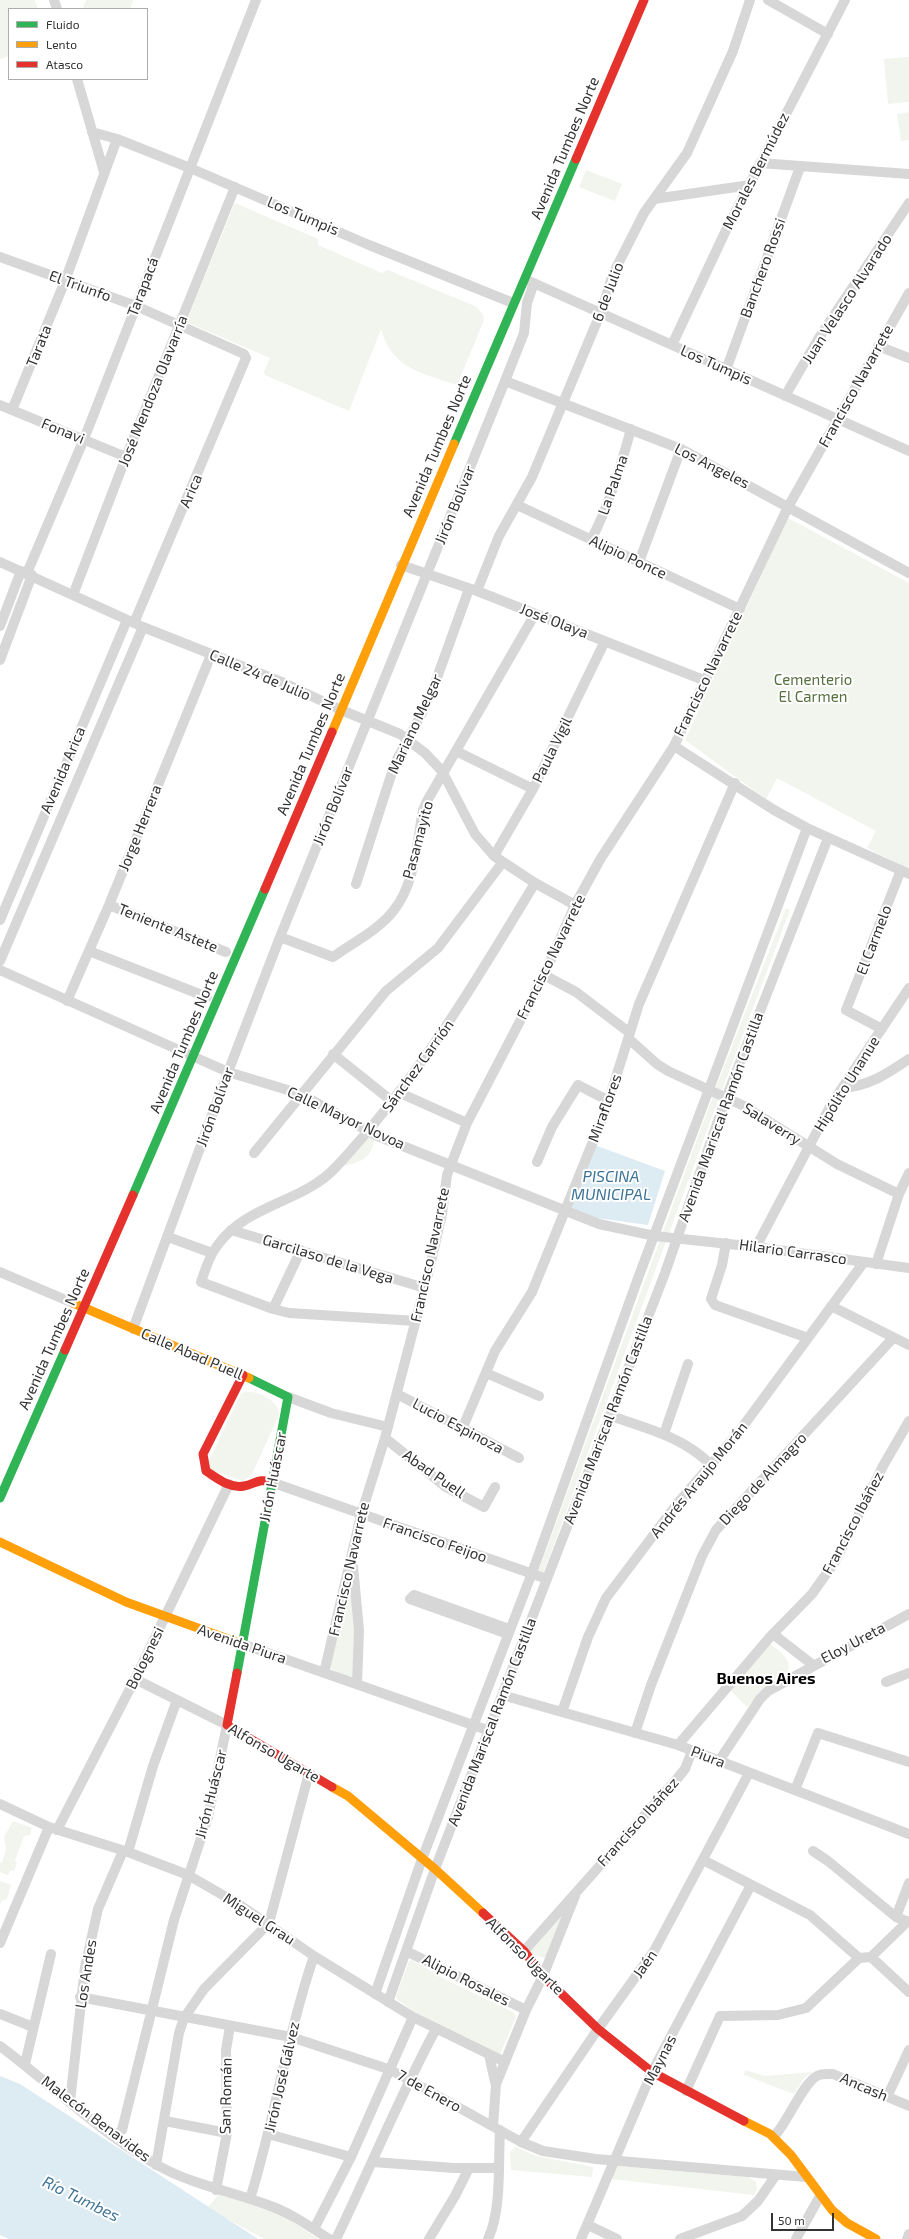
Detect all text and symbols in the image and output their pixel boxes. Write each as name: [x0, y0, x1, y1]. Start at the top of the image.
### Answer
legend: [8, 8, 148, 80]
text: Fluido: [46, 17, 80, 31]
text: Lento: [46, 37, 77, 51]
text: Atasco: [46, 57, 83, 71]
street label: Avenida Tumbes Norte: [527, 74, 603, 222]
street label: Morales Bermúdez: [719, 110, 793, 232]
street label: Los Tumpis: [264, 193, 342, 239]
street label: Banchero Rossi: [737, 216, 789, 320]
street label: Juan Velasco Alvarado: [798, 231, 896, 367]
street label: Tarapacá: [123, 255, 163, 319]
street label: 6 de Julio: [588, 260, 628, 324]
street label: El Triunfo: [47, 266, 113, 306]
street label: José Mendoza Olavarría: [114, 313, 192, 469]
street label: Tarata: [22, 322, 56, 370]
street label: Francisco Navarrete: [815, 322, 897, 450]
street label: Los Tumpis: [677, 341, 755, 389]
street label: Avenida Tumbes Norte: [399, 372, 475, 520]
street label: Fonavi: [39, 414, 87, 448]
street label: Los Angeles: [672, 439, 752, 493]
street label: La Palma: [594, 453, 632, 517]
street label: Jirón Bolívar: [431, 463, 479, 547]
street label: Arica: [176, 472, 206, 510]
street label: Alipio Ponce: [587, 531, 669, 583]
street label: José Olaya: [517, 600, 591, 642]
street label: Francisco Navarrete: [670, 608, 746, 740]
street label: Calle 24 de Julio: [207, 646, 313, 704]
street label: Avenida Tumbes Norte: [273, 670, 349, 818]
street label: Mariano Melgar: [384, 671, 446, 777]
park label: Cementerio El Carmen: [774, 671, 852, 706]
street label: Paula Vigil: [528, 714, 576, 786]
street label: Avenida Arica: [37, 724, 89, 816]
street label: Jirón Bolívar: [309, 764, 357, 848]
street label: Jorge Herrera: [115, 782, 165, 874]
street label: Pasamayito: [399, 799, 437, 881]
street label: Francisco Navarrete: [513, 891, 589, 1023]
street label: Teniente Astete: [116, 900, 220, 956]
street label: El Carmelo: [852, 903, 896, 977]
street label: Avenida Tumbes Norte: [146, 968, 222, 1116]
street label: Avenida Mariscal Ramón Castilla: [675, 1010, 767, 1224]
street label: Sánchez Carrión: [378, 1016, 458, 1116]
street label: Hipólito Unanue: [810, 1033, 884, 1135]
street label: Jirón Bolívar: [192, 1065, 238, 1149]
street label: Miraflores: [584, 1071, 626, 1145]
street label: Calle Mayor Novoa: [284, 1083, 408, 1153]
street label: Salaverry: [740, 1099, 804, 1149]
water label: PISCINA MUNICIPAL: [571, 1167, 651, 1205]
street label: Francisco Navarrete: [407, 1186, 453, 1324]
street label: Garcilaso de la Vega: [260, 1231, 396, 1287]
street label: Hilario Carrasco: [738, 1236, 848, 1268]
street label: Avenida Tumbes Norte: [15, 1265, 93, 1413]
street label: Avenida Mariscal Ramón Castilla: [560, 1313, 656, 1527]
street label: Calle Abad Puell: [138, 1324, 246, 1384]
street label: Lucio Espinoza: [409, 1394, 507, 1458]
street label: Andrés Araujo Morán: [647, 1418, 751, 1542]
street label: Diego de Almagro: [716, 1429, 810, 1529]
street label: Jirón Huáscar: [255, 1431, 291, 1523]
street label: Abad Puell: [399, 1446, 469, 1502]
street label: Francisco Ibáñez: [818, 1469, 888, 1577]
street label: Francisco Navarrete: [325, 1500, 373, 1638]
street label: Francisco Feijoo: [381, 1514, 489, 1566]
street label: Avenida Mariscal Ramón Castilla: [444, 1615, 540, 1829]
street label: Eloy Ureta: [818, 1619, 888, 1667]
street label: Avenida Piura: [195, 1620, 289, 1668]
street label: Bolognesi: [122, 1624, 168, 1692]
district label: Buenos Aires: [717, 1669, 815, 1689]
street label: Alfonso Ugarte: [225, 1720, 323, 1786]
street label: Piura: [688, 1742, 728, 1772]
street label: Jirón Huáscar: [191, 1748, 231, 1840]
street label: Francisco Ibáñez: [593, 1774, 683, 1870]
street label: Miguel Grau: [220, 1889, 298, 1949]
street label: Alfonso Ugarte: [482, 1913, 568, 1999]
street label: Los Andes: [72, 1938, 100, 2010]
street label: Jaén: [629, 1947, 661, 1981]
street label: Alipio Rosales: [419, 1950, 513, 2010]
street label: Jirón José Gálvez: [260, 2020, 304, 2134]
street label: Maynas: [640, 2032, 680, 2088]
street label: San Román: [216, 2058, 236, 2134]
street label: 7 de Enero: [394, 2066, 464, 2116]
street label: Ancash: [837, 2069, 891, 2105]
street label: Malecón Benavides: [38, 2072, 154, 2166]
water label: Río Tumbes: [39, 2172, 123, 2226]
scale bar: [773, 2205, 836, 2231]
text: 50 m: [778, 2213, 805, 2227]

